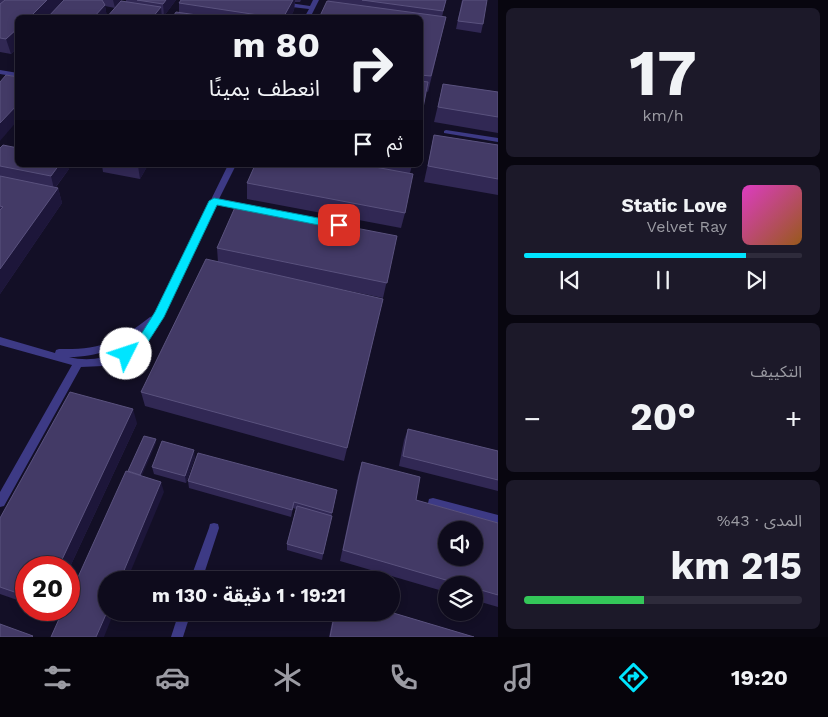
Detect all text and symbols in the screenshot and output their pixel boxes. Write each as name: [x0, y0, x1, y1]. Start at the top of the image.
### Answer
text: 80 m: [233, 24, 320, 66]
icon: right: [338, 35, 403, 100]
text: 17: [629, 35, 697, 111]
text: انعطف يمينًا: [209, 76, 320, 101]
text: km/h: [642, 106, 684, 125]
icon: arrive: [349, 130, 377, 158]
text: ثم: [387, 132, 403, 155]
text: Static Love: [622, 194, 727, 217]
pin: [318, 204, 360, 246]
icon: arrive: [325, 211, 353, 239]
text: Velvet Ray: [647, 217, 727, 236]
icon: previous: [556, 266, 584, 294]
icon: pause: [649, 266, 677, 294]
icon: next: [742, 266, 770, 294]
position arrow: [99, 327, 151, 379]
text: التكييف: [750, 362, 802, 381]
text: 20°: [630, 395, 696, 439]
text: −: [524, 402, 541, 435]
text: +: [785, 402, 802, 435]
text: المدى · 43%: [717, 511, 802, 530]
map controls: [438, 521, 483, 621]
button: sound: [438, 521, 483, 566]
text: 215 km: [671, 544, 802, 588]
speed limit sign: 20: [15, 556, 80, 621]
button: layers: [438, 576, 483, 621]
text: 19:21 · 1 دقيقة · 130 m: [152, 584, 346, 607]
icon: filters: [40, 660, 75, 695]
icon: car: [155, 660, 190, 695]
icon: climate: [270, 660, 305, 695]
icon: phone: [386, 660, 421, 695]
icon: music: [501, 660, 536, 695]
icon: directions: [616, 660, 651, 695]
text: 19:20: [731, 665, 788, 690]

